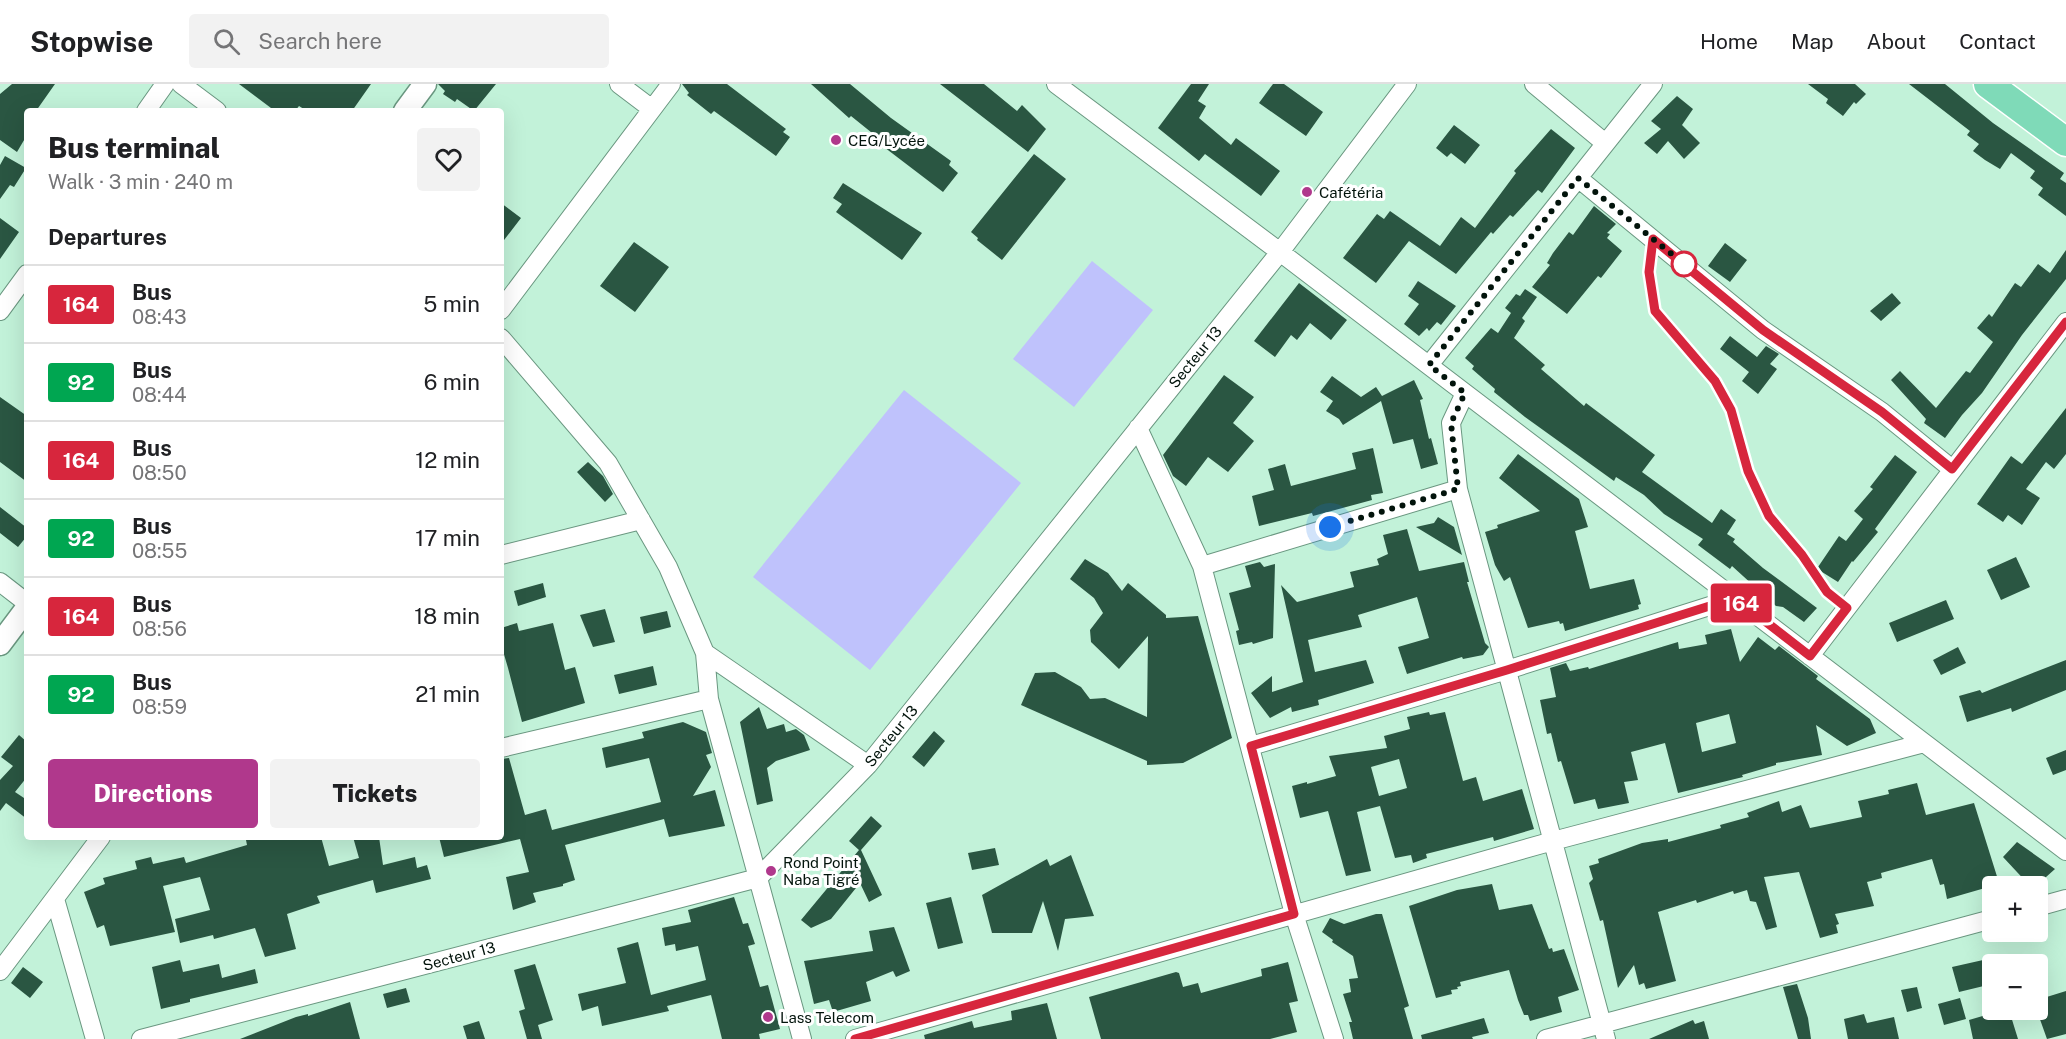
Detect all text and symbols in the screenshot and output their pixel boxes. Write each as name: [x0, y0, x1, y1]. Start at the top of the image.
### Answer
search box: [189, 14, 609, 68]
text: Stopwise: [30, 25, 153, 58]
icon: search: [210, 25, 243, 58]
text: Search here: [258, 28, 382, 54]
text: Home: [1700, 29, 1758, 54]
text: Map: [1791, 29, 1834, 54]
text: About: [1867, 29, 1926, 54]
text: Contact: [1959, 29, 2036, 54]
button: heart: [417, 128, 480, 191]
text: Bus terminal: [48, 131, 220, 164]
place label: CEG/Lycée: [848, 132, 925, 149]
marker: CEG/Lycée: [829, 133, 843, 147]
text: Walk · 3 min · 240 m: [48, 170, 233, 194]
place label: Cafétéria: [1319, 184, 1383, 201]
marker: Cafétéria: [1300, 185, 1314, 199]
text: Departures: [48, 224, 167, 250]
unlabelled marker: [1671, 251, 1697, 277]
text: Bus: [132, 279, 172, 305]
text: 5 min: [423, 291, 480, 317]
text: 164: [63, 292, 99, 317]
text: 08:43: [132, 305, 187, 329]
street label: Secteur 13: [1165, 323, 1225, 391]
text: Bus: [132, 357, 172, 383]
text: 6 min: [424, 369, 480, 395]
text: 92: [67, 370, 95, 395]
text: 08:44: [132, 383, 187, 407]
text: Bus: [132, 435, 172, 461]
text: 12 min: [415, 447, 480, 473]
text: 164: [63, 448, 99, 473]
text: 08:50: [132, 461, 187, 485]
your location: [1315, 512, 1345, 542]
text: Bus: [132, 513, 172, 539]
text: 17 min: [415, 525, 480, 551]
text: 92: [67, 526, 95, 551]
text: 08:55: [132, 539, 187, 563]
line badge: 164: [1706, 584, 1776, 622]
text: Bus: [132, 591, 172, 617]
text: 164: [1723, 591, 1759, 616]
text: 18 min: [414, 603, 480, 629]
text: 164: [63, 604, 99, 629]
text: 08:56: [132, 617, 187, 641]
text: Bus: [132, 669, 172, 695]
text: 21 min: [415, 681, 480, 707]
text: 92: [67, 682, 95, 707]
text: 08:59: [132, 695, 187, 719]
street label: Secteur 13: [861, 702, 921, 770]
button: Directions: [48, 759, 258, 828]
button: Tickets: [270, 759, 480, 828]
place label: Rond Point Naba Tigré: [783, 854, 860, 888]
marker: Rond Point Naba Tigré: [764, 864, 778, 878]
map controls: [1982, 876, 2048, 1020]
button: +: [1982, 876, 2048, 942]
street label: Secteur 13: [421, 938, 497, 974]
button: −: [1982, 954, 2048, 1020]
place label: Lass Telecom: [780, 1009, 874, 1026]
marker: Lass Telecom: [761, 1010, 775, 1024]

